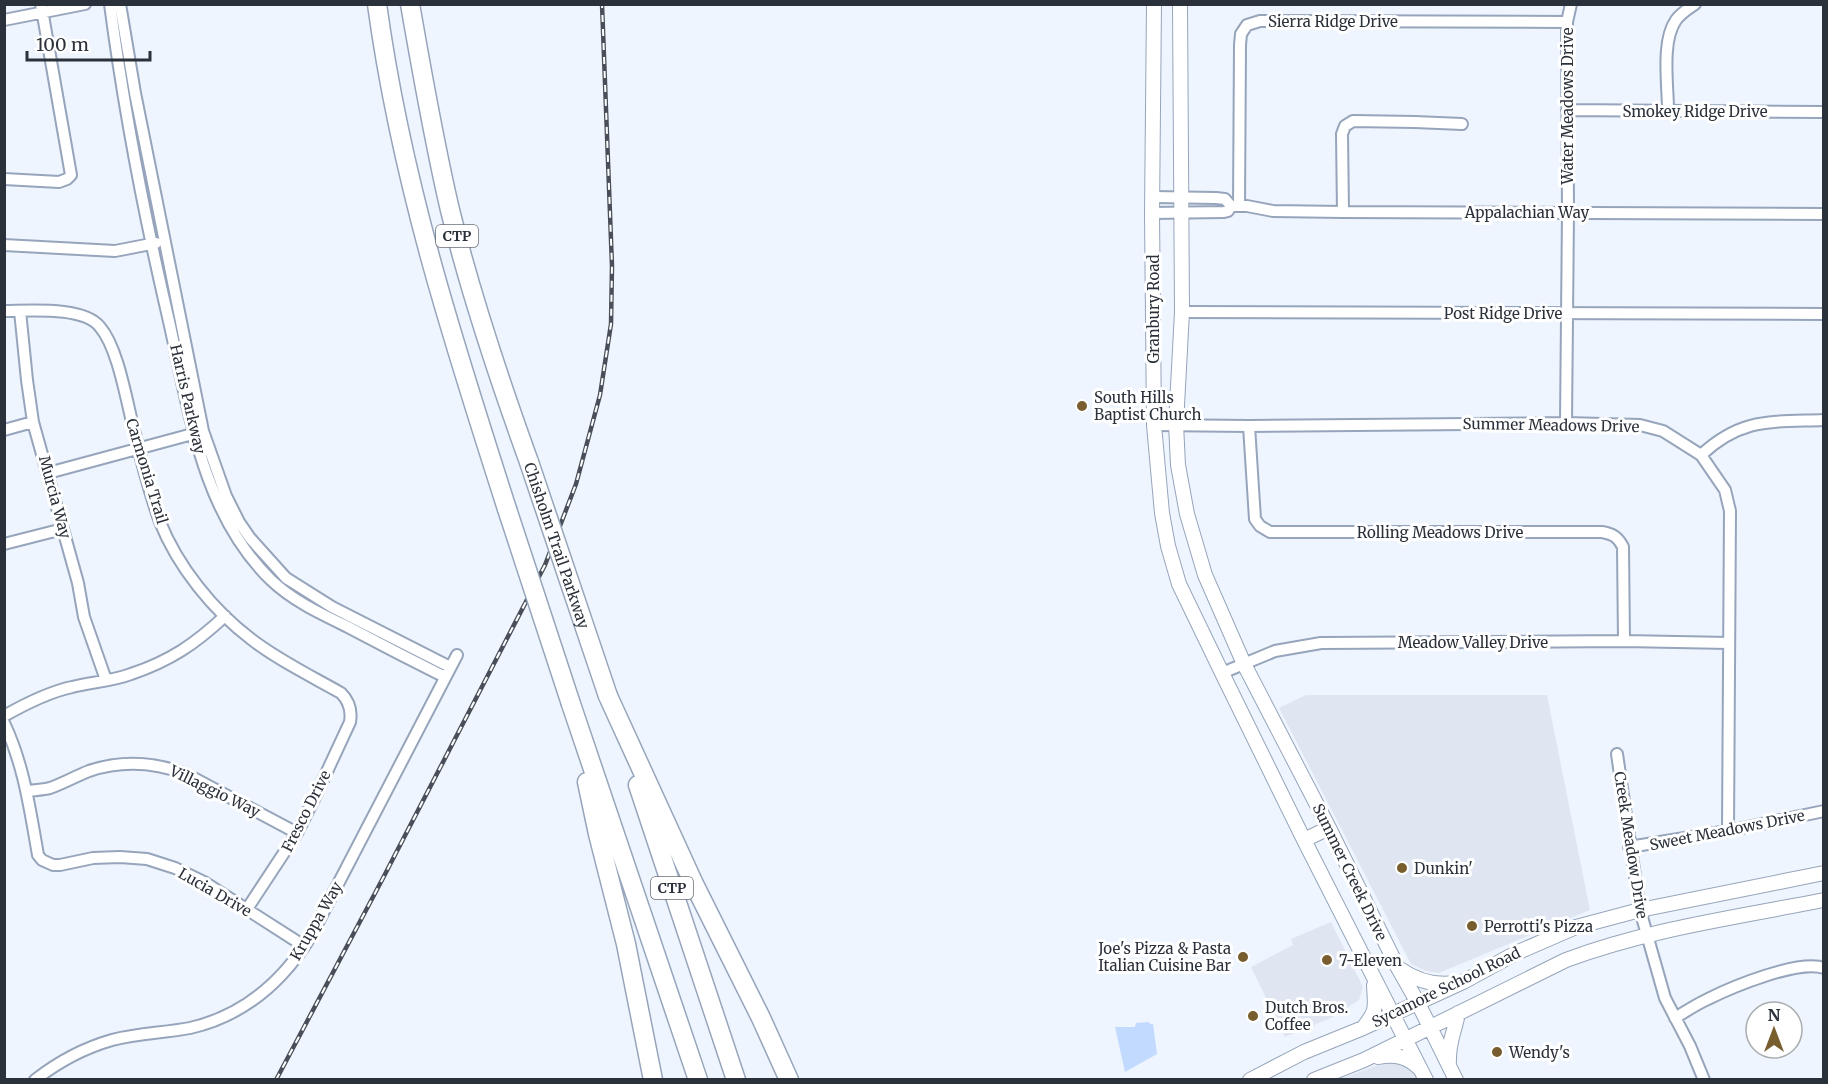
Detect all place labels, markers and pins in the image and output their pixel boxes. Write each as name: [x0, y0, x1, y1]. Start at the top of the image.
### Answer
place label: South Hills Baptist Church: [1094, 388, 1201, 424]
marker: South Hills Baptist Church: [1075, 399, 1089, 413]
place label: Dunkin': [1414, 859, 1473, 878]
marker: Dunkin': [1395, 861, 1409, 875]
place label: Perrotti's Pizza: [1484, 917, 1593, 936]
marker: Perrotti's Pizza: [1465, 919, 1479, 933]
place label: Joe's Pizza & Pasta Italian Cuisine Bar: [1097, 939, 1231, 975]
marker: Joe's Pizza & Pasta Italian Cuisine Bar: [1236, 950, 1250, 964]
place label: 7-Eleven: [1339, 951, 1402, 970]
marker: 7-Eleven: [1320, 953, 1334, 967]
place label: Dutch Bros. Coffee: [1265, 998, 1348, 1034]
marker: Dutch Bros. Coffee: [1246, 1009, 1260, 1023]
place label: Wendy's: [1508, 1043, 1570, 1062]
marker: Wendy's: [1490, 1045, 1504, 1059]

